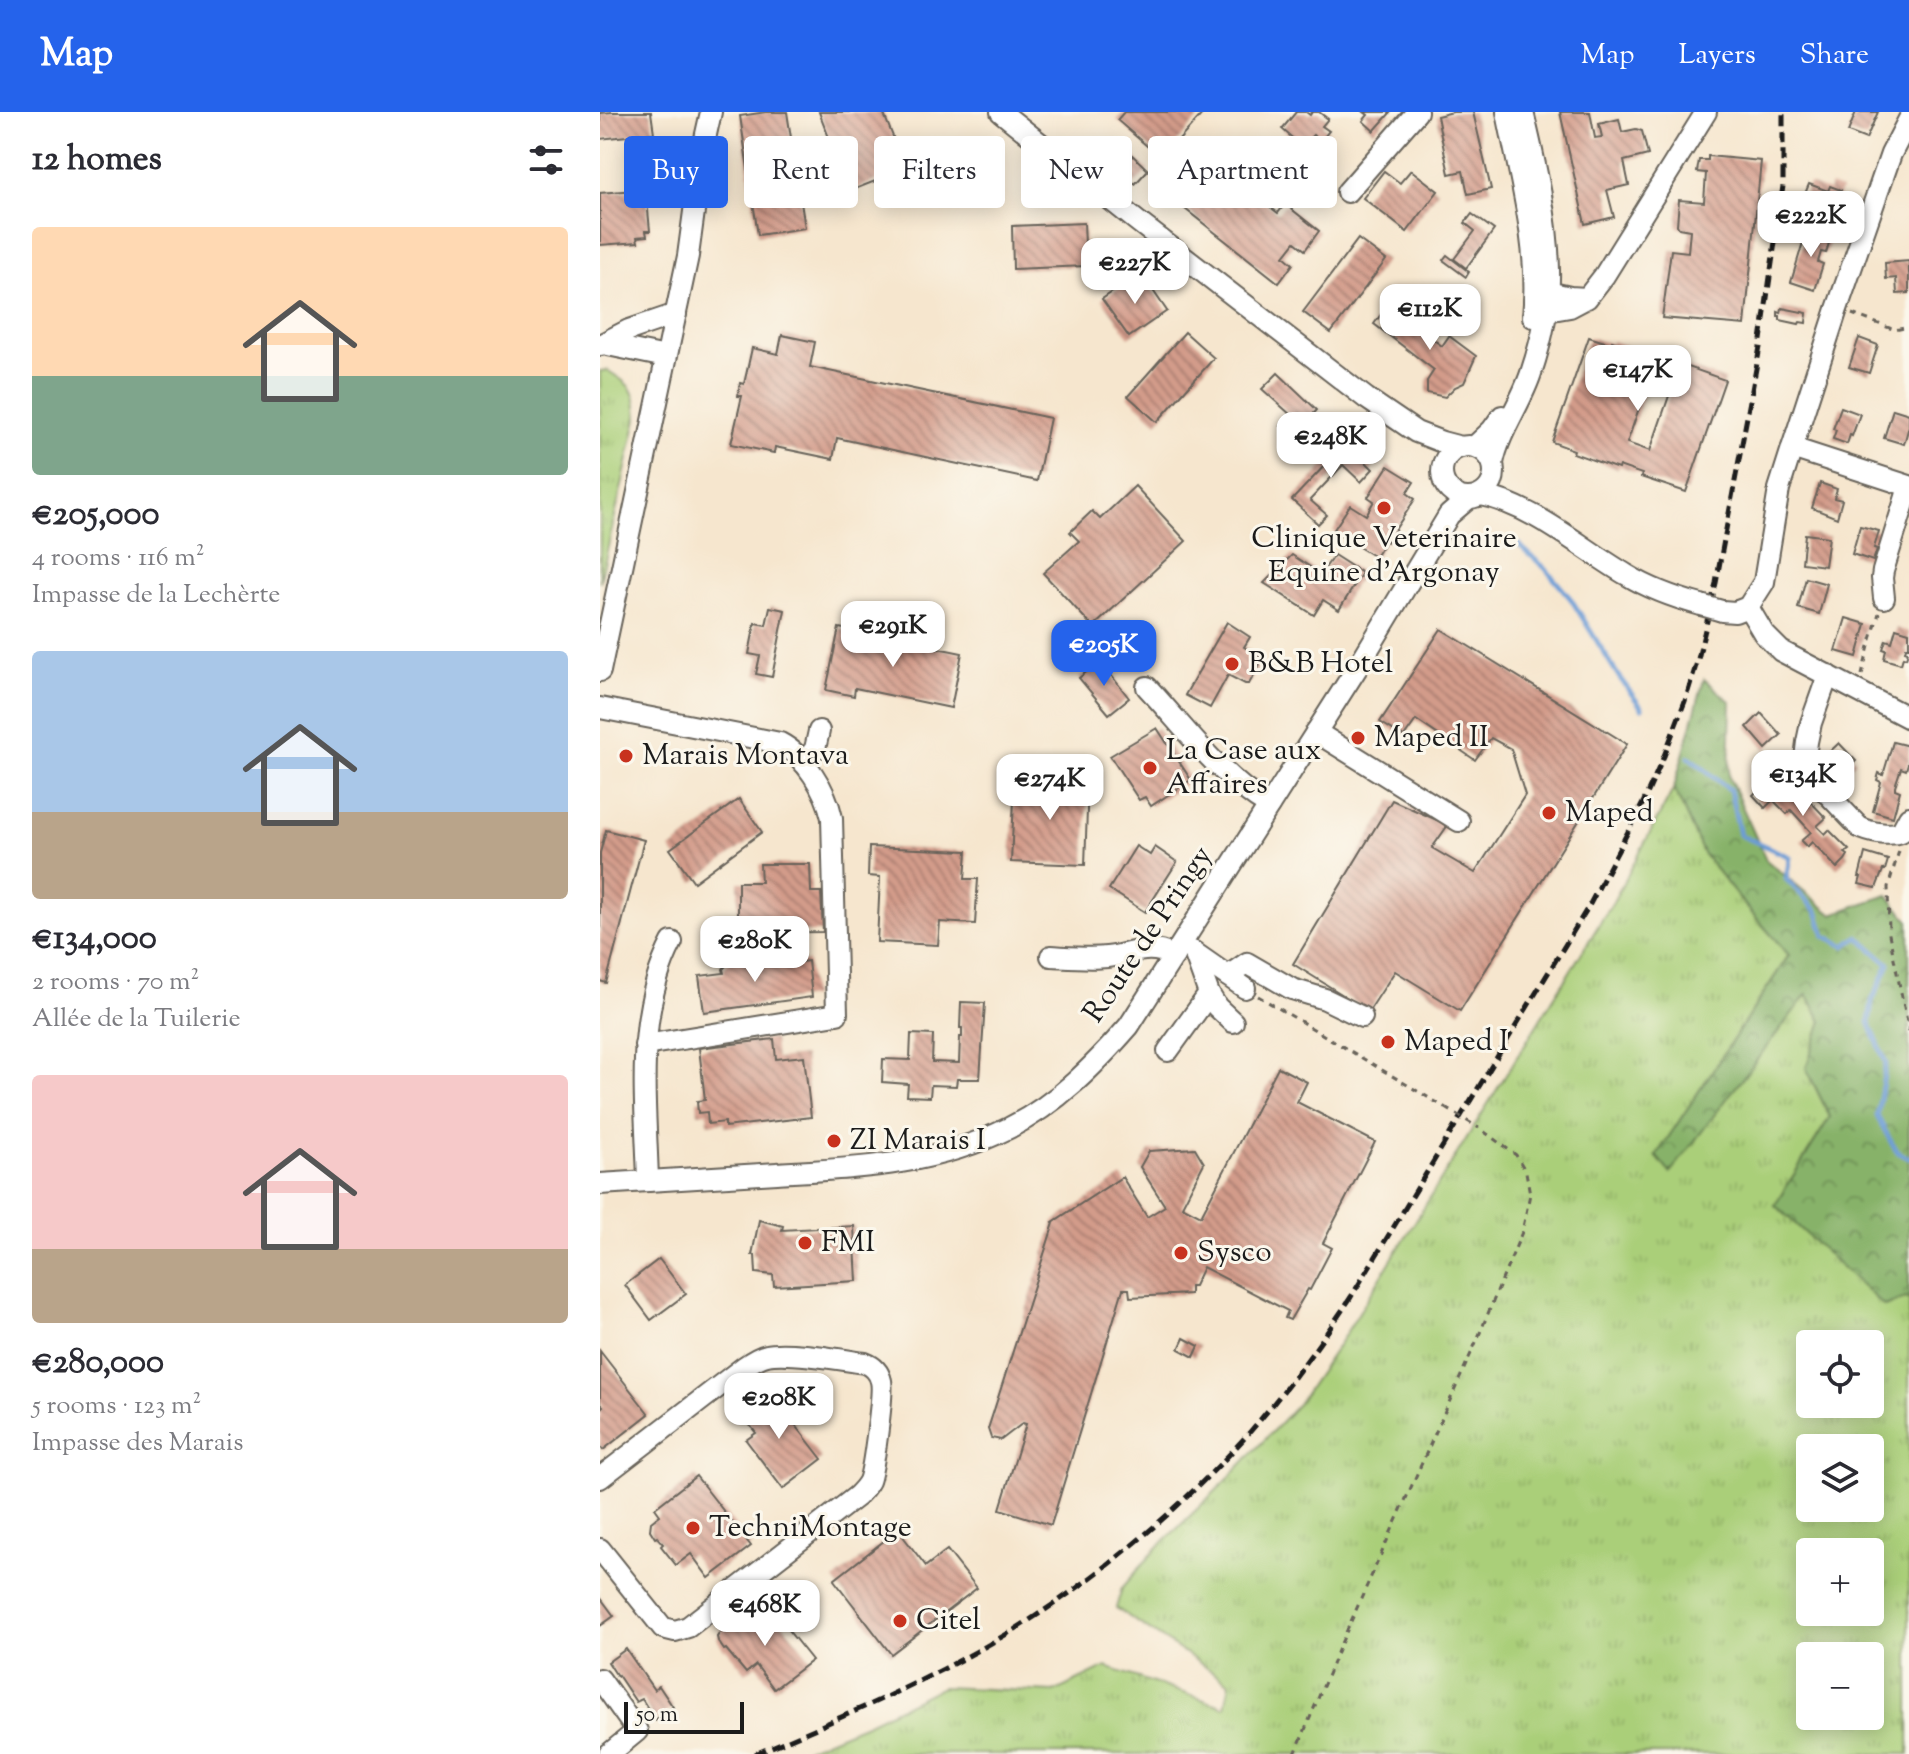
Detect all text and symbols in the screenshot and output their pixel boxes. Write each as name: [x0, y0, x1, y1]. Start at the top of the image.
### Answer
text: Map: [40, 29, 113, 83]
text: Map: [1581, 36, 1634, 76]
text: Layers: [1678, 36, 1756, 76]
text: Share: [1800, 36, 1869, 76]
text: 12 homes: [32, 136, 162, 185]
chip: Buy: [624, 136, 728, 208]
chip: Rent: [744, 136, 858, 208]
chip: Filters: [874, 136, 1005, 208]
chip: New: [1021, 136, 1132, 208]
chip: Apartment: [1148, 136, 1337, 208]
icon: filters: [524, 138, 568, 182]
pin: €222K: [1755, 191, 1867, 259]
text: €222K: [1775, 198, 1847, 235]
pin: €227K: [1079, 238, 1191, 306]
text: €227K: [1099, 245, 1171, 282]
icon: home: [228, 279, 372, 423]
pin: €112K: [1374, 284, 1486, 352]
text: €112K: [1398, 291, 1462, 328]
pin: €147K: [1582, 345, 1694, 413]
text: €147K: [1603, 352, 1673, 389]
pin: €248K: [1275, 412, 1387, 480]
text: €248K: [1295, 419, 1367, 456]
text: €205,000: [32, 491, 160, 540]
marker: Clinique Veterinaire Equine d'Argonay: [1375, 499, 1393, 517]
place label: Clinique Veterinaire Equine d'Argonay: [1251, 518, 1517, 595]
text: 4 rooms · 116 m²: [32, 540, 205, 577]
text: Impasse de la Lechèrte: [32, 577, 280, 614]
pin: €291K: [837, 601, 949, 669]
text: €291K: [859, 608, 927, 645]
pin: €205K: [1048, 620, 1160, 688]
text: €205K: [1069, 627, 1139, 664]
place label: B&B Hotel: [1248, 643, 1393, 686]
marker: B&B Hotel: [1223, 655, 1241, 673]
icon: home: [228, 703, 372, 847]
place label: Maped II: [1374, 717, 1489, 760]
marker: Maped II: [1349, 729, 1367, 747]
place label: La Case aux Affaires: [1166, 730, 1321, 807]
place label: Marais Montava: [642, 735, 849, 778]
marker: Marais Montava: [617, 747, 635, 765]
pin: €134K: [1747, 750, 1859, 818]
pin: €274K: [994, 754, 1106, 822]
text: €134K: [1769, 757, 1837, 794]
marker: La Case aux Affaires: [1141, 759, 1159, 777]
text: €274K: [1014, 761, 1086, 798]
place label: Maped: [1565, 792, 1654, 835]
marker: Maped: [1540, 804, 1558, 822]
street label: Route de Pringy: [1074, 838, 1224, 1032]
text: €134,000: [32, 915, 157, 964]
pin: €280K: [699, 916, 811, 984]
text: €280K: [718, 923, 792, 960]
text: 2 rooms · 70 m²: [32, 964, 199, 1001]
text: Allée de la Tuilerie: [32, 1001, 241, 1038]
place label: Maped I: [1404, 1021, 1509, 1064]
marker: Maped I: [1379, 1033, 1397, 1051]
place label: ZI Marais I: [850, 1120, 986, 1163]
icon: home: [228, 1127, 372, 1271]
marker: ZI Marais I: [825, 1132, 843, 1150]
place label: FMI: [821, 1222, 875, 1265]
place label: Sysco: [1197, 1232, 1272, 1275]
marker: FMI: [796, 1234, 814, 1252]
marker: Sysco: [1172, 1244, 1190, 1262]
map controls: [1796, 1330, 1884, 1730]
button: locate: [1796, 1330, 1884, 1418]
text: €280,000: [32, 1339, 164, 1388]
pin: €208K: [723, 1373, 835, 1441]
text: €208K: [742, 1380, 816, 1417]
text: 5 rooms · 123 m²: [32, 1388, 201, 1425]
text: Impasse des Marais: [32, 1425, 243, 1462]
button: layers: [1796, 1434, 1884, 1522]
place label: TechniMontage: [709, 1507, 912, 1550]
marker: TechniMontage: [684, 1519, 702, 1537]
button: +: [1796, 1538, 1884, 1626]
pin: €468K: [709, 1580, 821, 1648]
text: €468K: [729, 1587, 801, 1624]
place label: Citel: [916, 1600, 981, 1643]
marker: Citel: [891, 1612, 909, 1630]
button: −: [1796, 1642, 1884, 1730]
scale bar: [624, 1698, 744, 1734]
text: 50 m: [636, 1700, 678, 1732]

